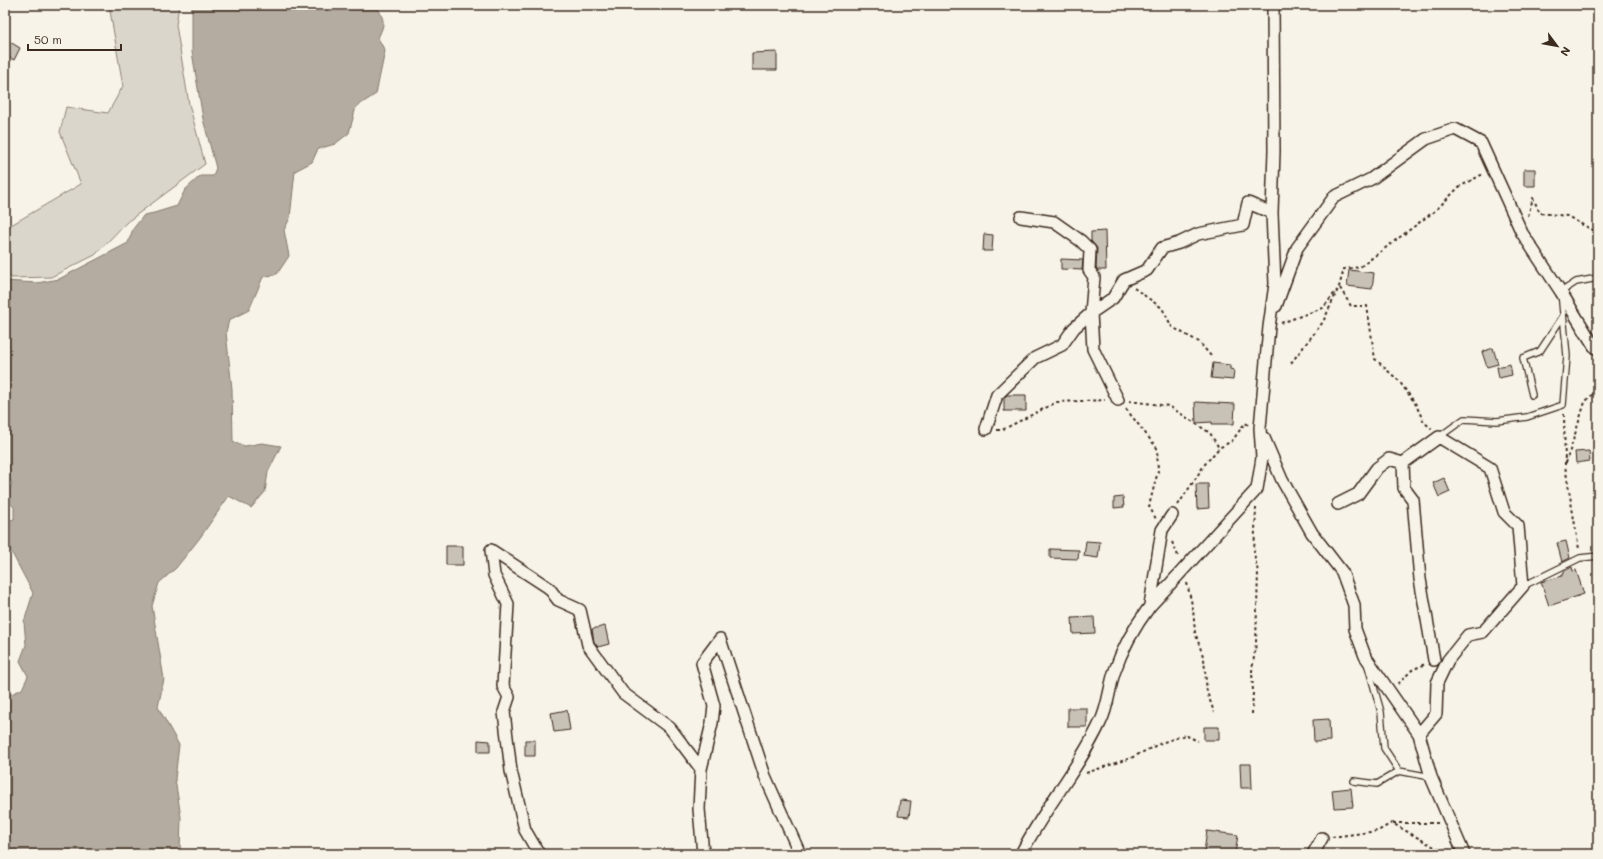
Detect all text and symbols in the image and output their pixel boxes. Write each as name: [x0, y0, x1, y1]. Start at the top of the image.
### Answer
scale bar: [28, 26, 121, 52]
north arrow: [1537, 26, 1577, 66]
text: 50 m: [34, 31, 62, 47]
text: N: [1557, 44, 1574, 59]

